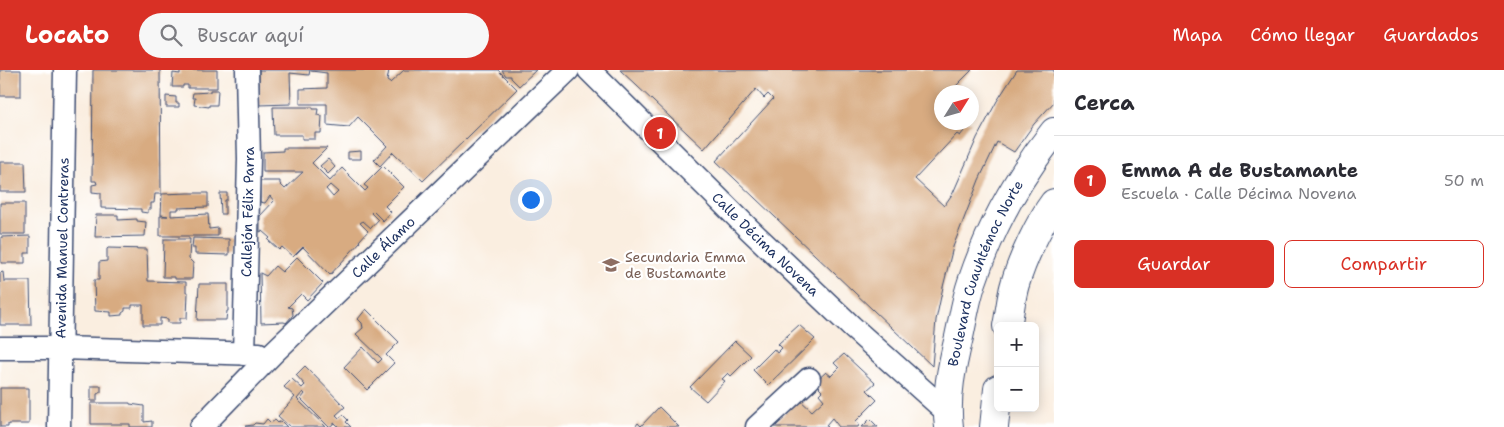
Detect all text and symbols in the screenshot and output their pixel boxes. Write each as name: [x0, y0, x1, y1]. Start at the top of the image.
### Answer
search box: [139, 13, 489, 58]
text: Locato: [25, 19, 109, 51]
icon: search: [157, 21, 185, 49]
text: Buscar aquí: [197, 23, 304, 48]
text: Mapa: [1172, 23, 1222, 47]
text: Cómo llegar: [1250, 23, 1355, 47]
text: Guardados: [1383, 23, 1479, 47]
north arrow: [934, 85, 979, 130]
text: Cerca: [1074, 89, 1135, 117]
pin: 1: [644, 114, 676, 152]
street label: Callejón Félix Parra: [237, 146, 258, 277]
street label: Avenida Manuel Contreras: [51, 157, 73, 339]
text: Emma A de Bustamante: [1121, 158, 1358, 183]
text: 1: [1086, 170, 1094, 191]
text: 50 m: [1444, 170, 1484, 191]
street label: Boulevard Cuauhtémoc Norte: [944, 177, 1027, 368]
text: Escuela · Calle Décima Novena: [1121, 183, 1356, 204]
your location: [518, 187, 544, 213]
street label: Calle Décima Novena: [708, 188, 823, 300]
street label: Calle Álamo: [348, 213, 419, 282]
button: Guardar: [1074, 240, 1274, 288]
button: Compartir: [1284, 240, 1484, 288]
place label: Secundaria Emma de Bustamante: [625, 248, 746, 282]
school or university icon: Secundaria Emma de Bustamante: [601, 255, 621, 275]
map controls: [994, 322, 1039, 412]
button: +: [994, 322, 1039, 367]
button: −: [994, 367, 1039, 412]

